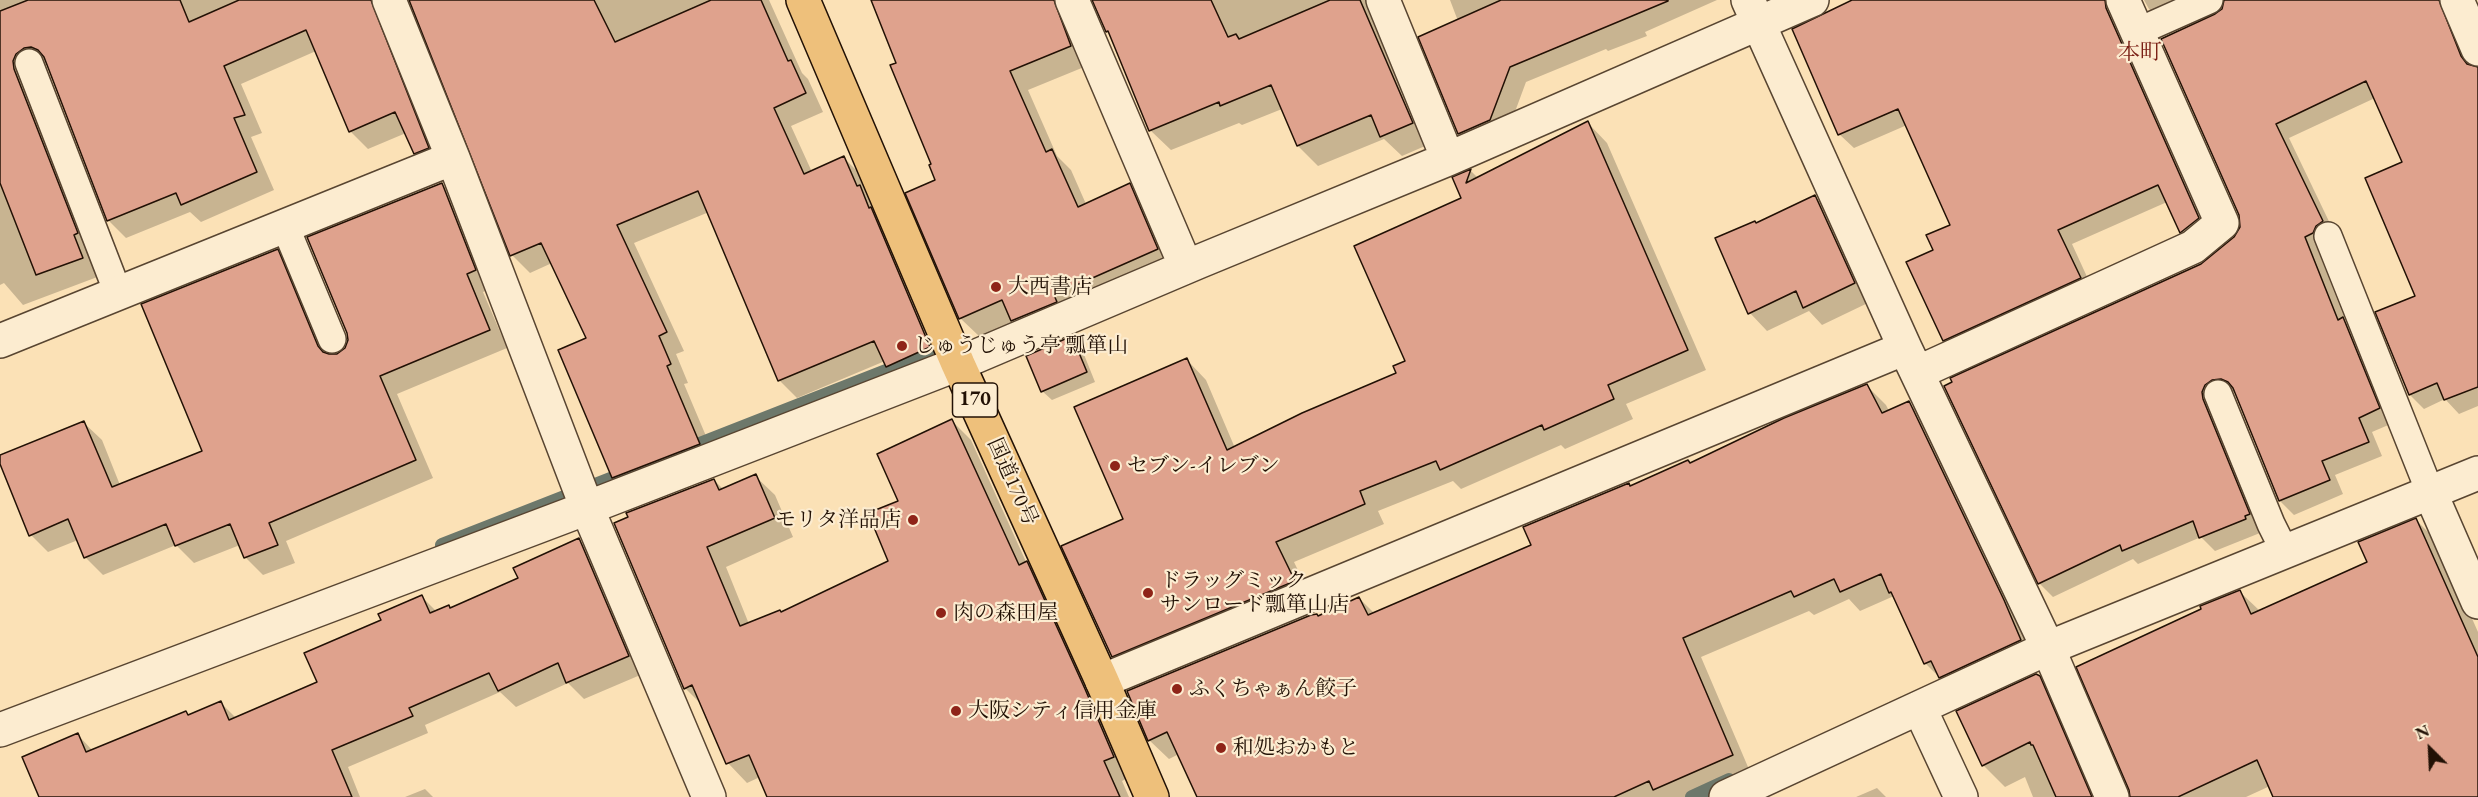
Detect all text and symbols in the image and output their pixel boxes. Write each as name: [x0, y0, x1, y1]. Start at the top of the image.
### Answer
district label: 本町: [2118, 40, 2162, 66]
place label: 大西書店: [1008, 274, 1092, 300]
marker: 大西書店: [989, 280, 1003, 294]
place label: じゅうじゅう亭 瓢箪山: [914, 333, 1128, 359]
marker: じゅうじゅう亭 瓢箪山: [895, 339, 909, 353]
road number: 170: [952, 383, 998, 417]
street label: 国道170号: [982, 434, 1042, 530]
place label: セブン-イレブン: [1127, 453, 1280, 479]
marker: セブン-イレブン: [1108, 459, 1122, 473]
place label: モリタ洋品店: [775, 507, 901, 533]
marker: モリタ洋品店: [906, 513, 920, 527]
place label: ドラッグミック サンロード瓢箪山店: [1160, 568, 1349, 618]
marker: ドラッグミック サンロード瓢箪山店: [1141, 586, 1155, 600]
place label: 肉の森田屋: [953, 600, 1058, 626]
marker: 肉の森田屋: [934, 606, 948, 620]
place label: ふくちゃぁん餃子: [1189, 676, 1357, 702]
marker: ふくちゃぁん餃子: [1170, 682, 1184, 696]
place label: 大阪シティ信用金庫: [968, 698, 1157, 724]
marker: 大阪シティ信用金庫: [949, 704, 963, 718]
north arrow: [2400, 719, 2460, 779]
text: N: [2412, 720, 2433, 744]
place label: 和処おかもと: [1233, 735, 1359, 761]
marker: 和処おかもと: [1214, 741, 1228, 755]

